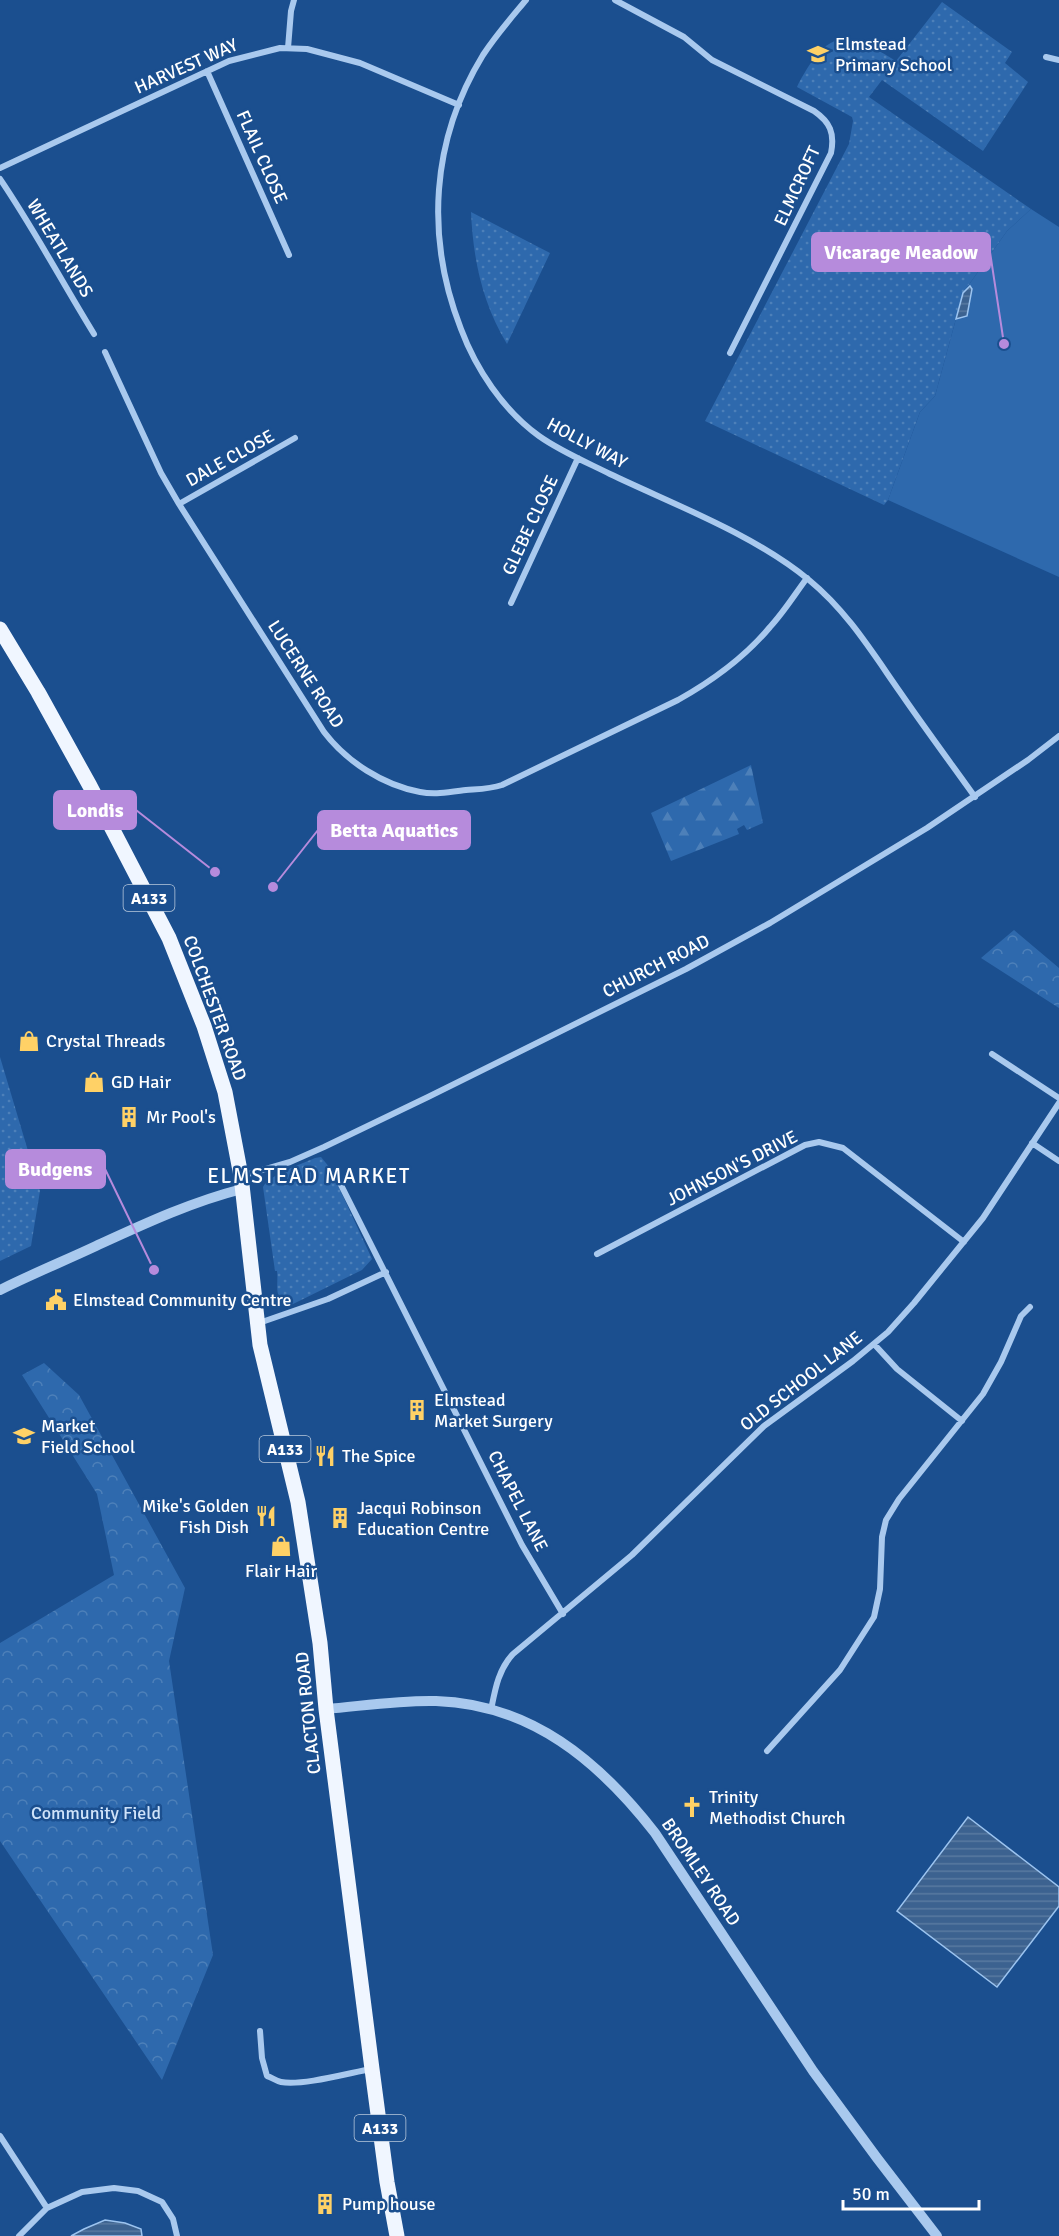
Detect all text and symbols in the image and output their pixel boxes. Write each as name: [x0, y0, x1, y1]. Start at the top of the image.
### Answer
street label: HARVEST WAY: [131, 33, 241, 99]
place label: Elmstead Primary School: [835, 33, 952, 76]
school or university icon: Elmstead Primary School: [806, 42, 830, 66]
street label: FLAIL CLOSE: [232, 107, 292, 207]
street label: ELMCROFT: [769, 143, 825, 229]
street label: WHEATLANDS: [22, 195, 98, 301]
callout: Vicarage Meadow: [812, 233, 990, 271]
text: Vicarage Meadow: [824, 240, 979, 265]
street label: HOLLY WAY: [543, 413, 631, 473]
street label: DALE CLOSE: [182, 425, 278, 491]
street label: GLEBE CLOSE: [497, 471, 563, 579]
street label: LUCERNE ROAD: [263, 616, 349, 732]
callout: Londis: [54, 791, 136, 829]
text: Londis: [66, 798, 124, 823]
callout: Betta Aquatics: [318, 811, 470, 849]
text: Betta Aquatics: [330, 818, 458, 843]
road number: A133: [124, 885, 174, 911]
street label: CHURCH ROAD: [599, 930, 713, 1002]
street label: COLCHESTER ROAD: [179, 932, 251, 1084]
shop icon: Crystal Threads: [17, 1029, 41, 1053]
place label: Crystal Threads: [46, 1030, 165, 1052]
shop icon: GD Hair: [82, 1070, 106, 1094]
place label: GD Hair: [111, 1071, 171, 1093]
building icon: Mr Pool's: [117, 1105, 141, 1129]
place label: Mr Pool's: [146, 1106, 216, 1128]
street label: JOHNSON'S DRIVE: [663, 1125, 801, 1211]
callout: Budgens: [6, 1150, 105, 1188]
text: Budgens: [18, 1157, 92, 1182]
district label: ELMSTEAD MARKET: [207, 1163, 411, 1189]
public building icon: Elmstead Community Centre: [44, 1288, 68, 1312]
place label: Elmstead Community Centre: [73, 1289, 292, 1311]
street label: OLD SCHOOL LANE: [735, 1326, 867, 1436]
place label: Elmstead Market Surgery: [434, 1389, 553, 1432]
building icon: Elmstead Market Surgery: [405, 1398, 429, 1422]
place label: Market Field School: [41, 1415, 135, 1458]
school or university icon: Market Field School: [12, 1424, 36, 1448]
road number: A133: [260, 1436, 310, 1462]
restaurant icon: The Spice: [313, 1444, 337, 1468]
place label: The Spice: [342, 1445, 415, 1467]
street label: CHAPEL LANE: [483, 1447, 553, 1555]
place label: Mike's Golden Fish Dish: [142, 1495, 249, 1538]
place label: Jacqui Robinson Education Centre: [357, 1497, 489, 1540]
restaurant icon: Mike's Golden Fish Dish: [254, 1504, 278, 1528]
building icon: Jacqui Robinson Education Centre: [328, 1506, 352, 1530]
shop icon: Flair Hair: [269, 1534, 293, 1558]
place label: Flair Hair: [245, 1560, 317, 1582]
street label: CLACTON ROAD: [291, 1651, 325, 1775]
place label: Trinity Methodist Church: [709, 1786, 846, 1829]
church icon: Trinity Methodist Church: [680, 1795, 704, 1819]
park label: Community Field: [31, 1802, 161, 1824]
street label: BROMLEY ROAD: [657, 1814, 745, 1930]
road number: A133: [354, 2115, 406, 2141]
scale bar: [843, 2173, 980, 2211]
text: 50 m: [852, 2183, 890, 2205]
building icon: Pump house: [313, 2192, 337, 2216]
place label: Pump house: [342, 2193, 436, 2215]

